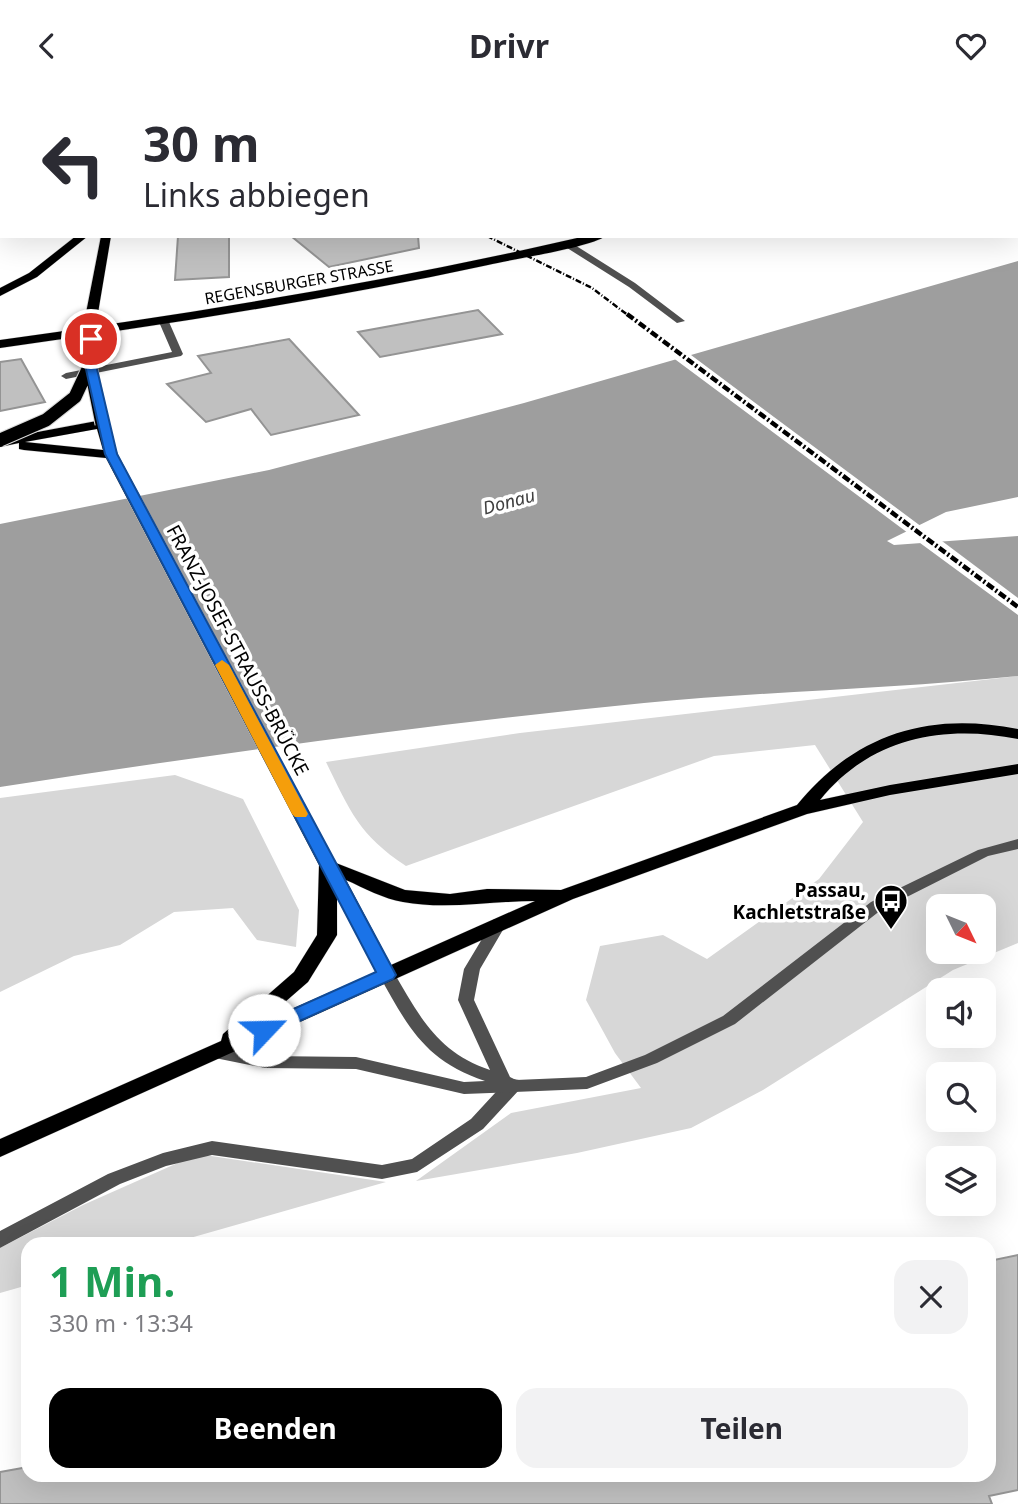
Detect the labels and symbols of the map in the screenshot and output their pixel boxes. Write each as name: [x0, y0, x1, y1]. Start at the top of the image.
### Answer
street label: REGENSBURGER STRASSE: [203, 255, 395, 309]
pin: [61, 309, 121, 369]
water label: Donau: [480, 483, 538, 520]
street label: FRANZ-JOSEF-STRAUSS-BRÜCKE: [161, 520, 315, 780]
place label: Passau, Kachletstraße: [733, 877, 866, 925]
bus stop icon: Passau, Kachletstraße: [872, 882, 910, 931]
north arrow: [926, 894, 996, 964]
position arrow: [227, 993, 301, 1067]

